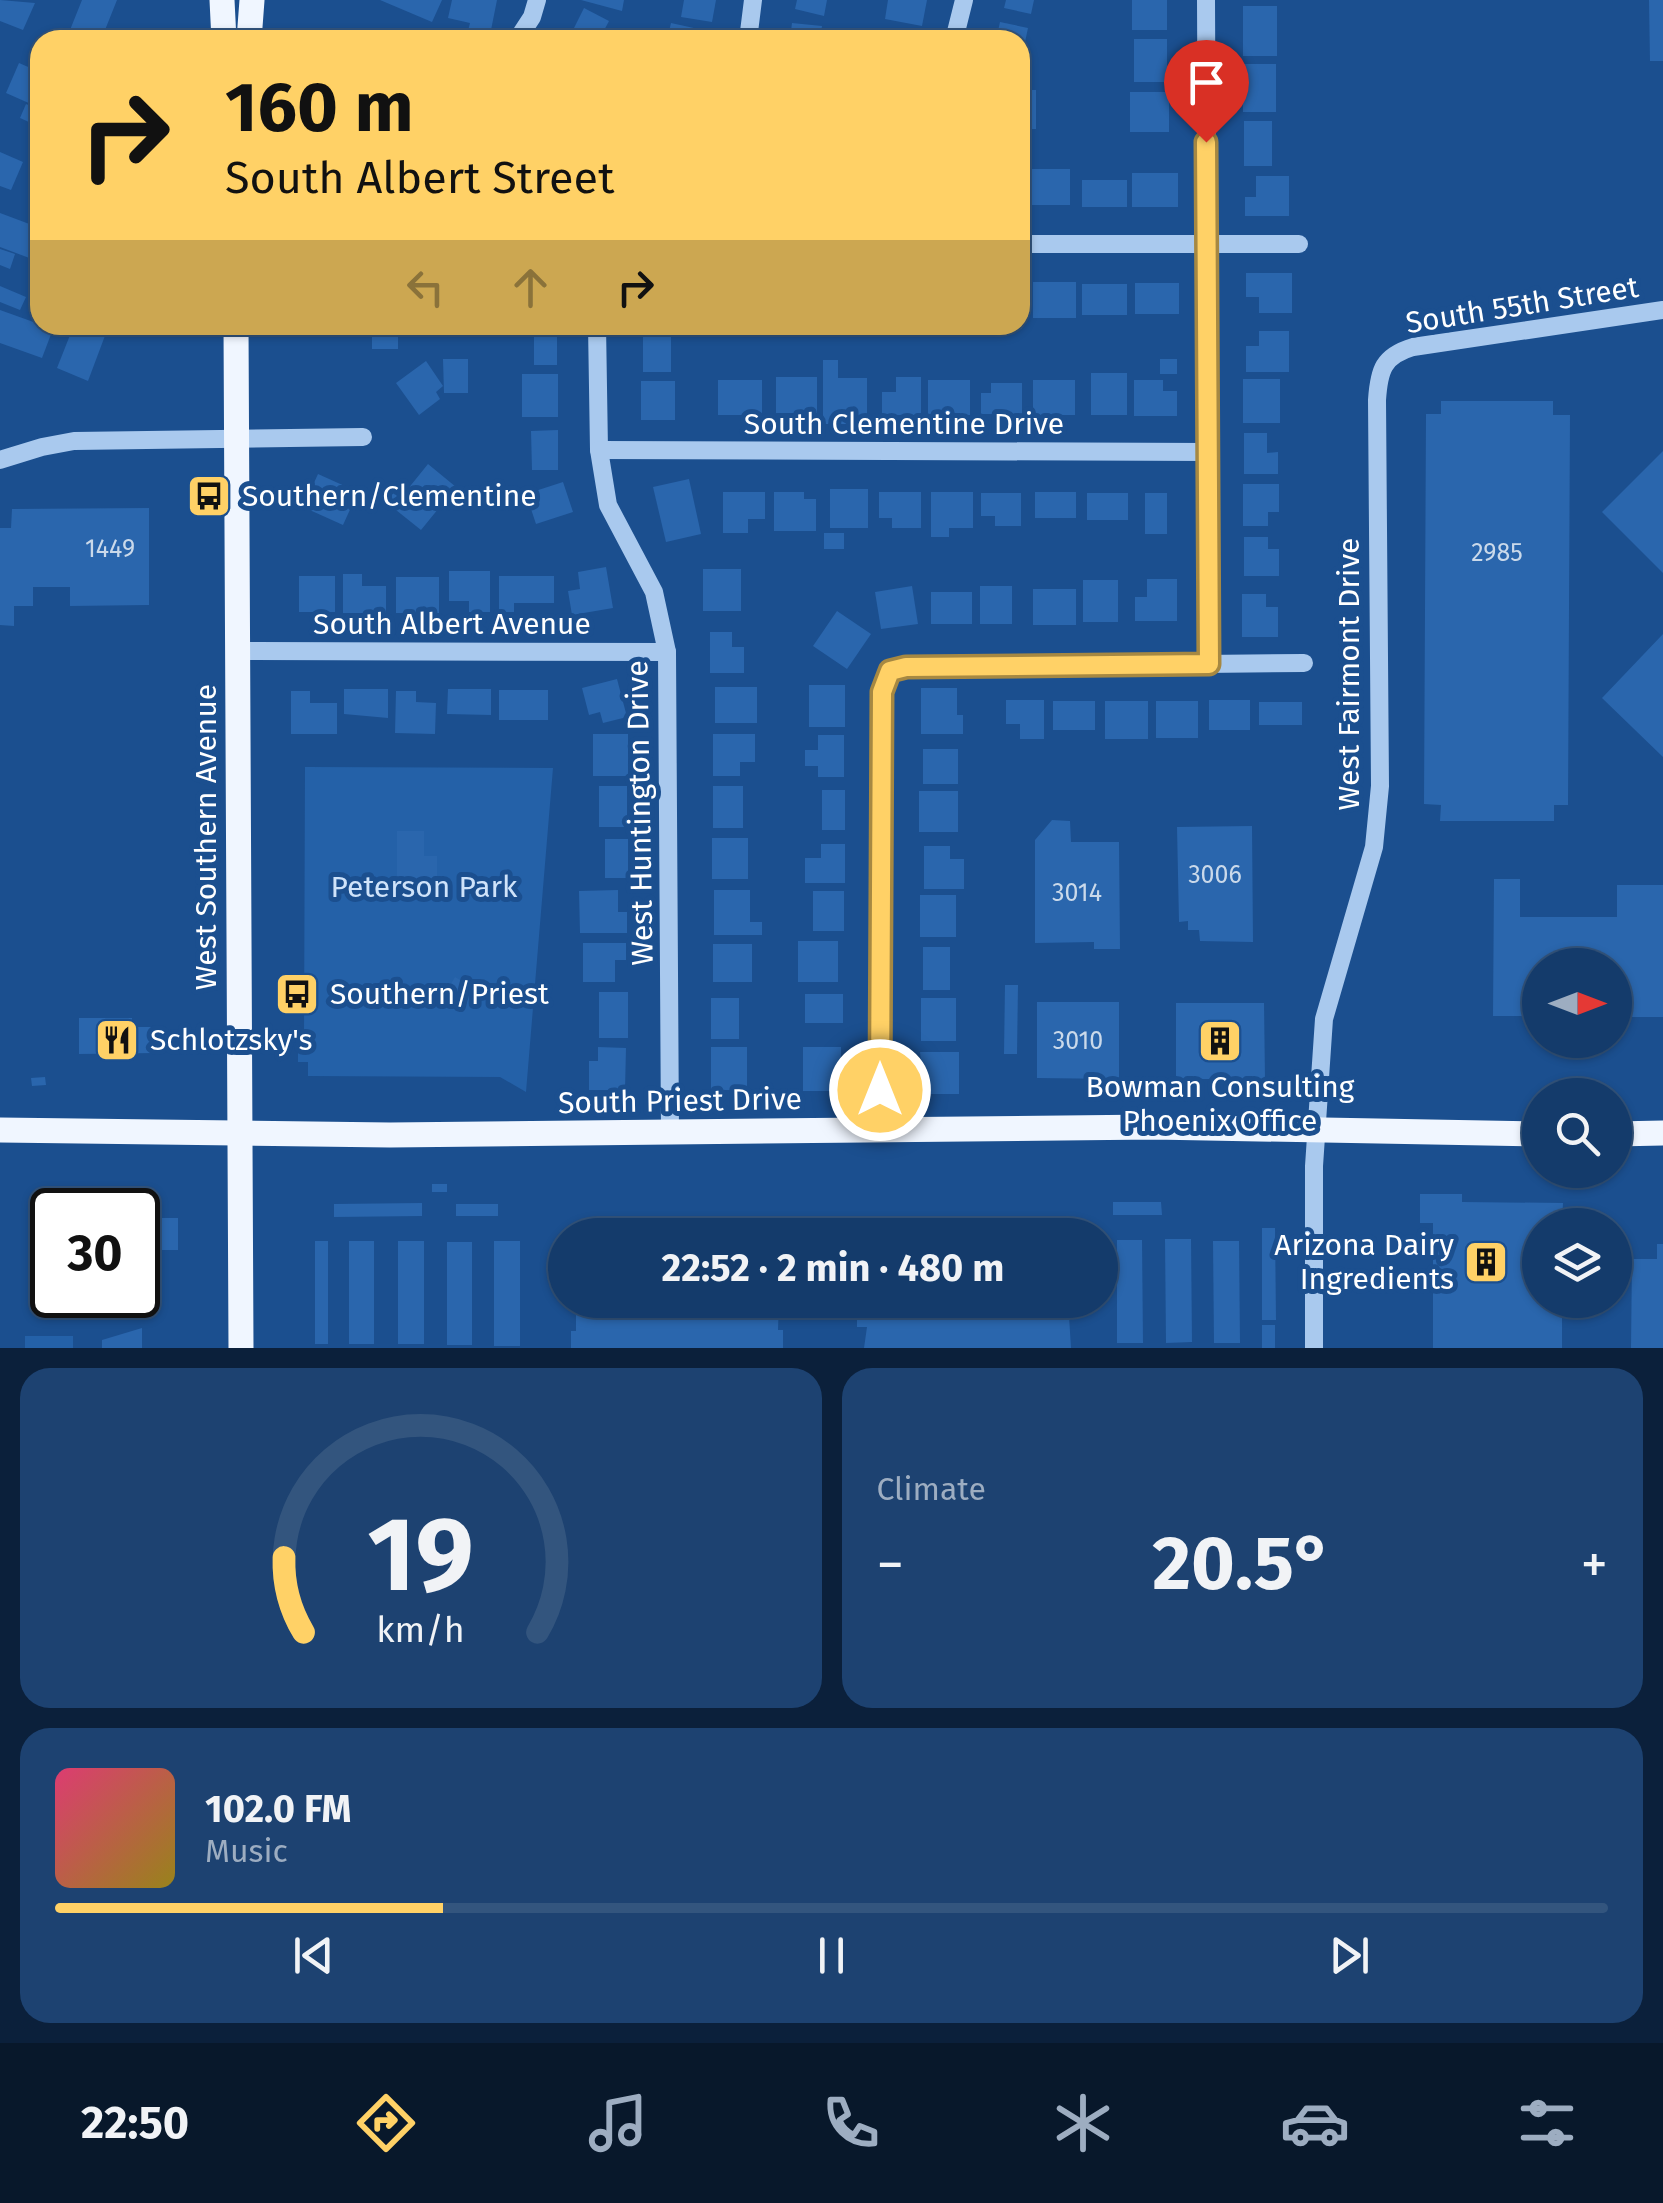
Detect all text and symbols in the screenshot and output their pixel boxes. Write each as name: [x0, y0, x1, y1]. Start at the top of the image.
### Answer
pin: [1164, 40, 1249, 143]
icon: arrive: [1179, 55, 1234, 110]
text: 160 m: [225, 66, 414, 150]
icon: right: [60, 70, 190, 200]
text: South Albert Street: [225, 151, 614, 205]
icon: left: [398, 260, 453, 315]
icon: ahead: [503, 260, 558, 315]
icon: right: [608, 260, 663, 315]
street label: South 55th Street: [1403, 269, 1641, 341]
street label: South Clementine Drive: [744, 406, 1064, 442]
bus stop icon: Southern/Clementine: [186, 473, 232, 519]
place label: Southern/Clementine: [242, 478, 537, 514]
house number: 1449: [85, 534, 135, 564]
street label: West Fairmont Drive: [1331, 538, 1367, 810]
house number: 2985: [1471, 538, 1523, 568]
street label: South Albert Avenue: [313, 606, 591, 642]
street label: West Huntington Drive: [619, 660, 661, 966]
street label: West Southern Avenue: [188, 684, 224, 990]
house number: 3006: [1188, 860, 1242, 890]
park label: Peterson Park: [331, 869, 518, 905]
house number: 3014: [1052, 878, 1102, 908]
north arrow: [1522, 948, 1632, 1058]
map controls: [1522, 948, 1632, 1318]
bus stop icon: Southern/Priest: [274, 971, 320, 1017]
place label: Southern/Priest: [330, 976, 549, 1012]
restaurant icon: Schlotzsky's: [94, 1017, 140, 1063]
building icon: Bowman Consulting Phoenix Office: [1197, 1018, 1243, 1064]
place label: Schlotzsky's: [150, 1022, 313, 1058]
house number: 3010: [1053, 1026, 1103, 1056]
position arrow: [828, 1038, 932, 1142]
place label: Bowman Consulting Phoenix Office: [1086, 1069, 1355, 1139]
button: search: [1522, 1078, 1632, 1188]
street label: South Priest Drive: [558, 1081, 802, 1121]
speed limit sign: 30: [30, 1188, 160, 1318]
button: layers: [1522, 1208, 1632, 1318]
place label: Arizona Dairy Ingredients: [1274, 1227, 1454, 1297]
building icon: Arizona Dairy Ingredients: [1463, 1239, 1509, 1285]
text: 22:52 · 2 min · 480 m: [662, 1245, 1004, 1291]
text: Climate: [877, 1470, 986, 1508]
text: 19: [368, 1493, 474, 1618]
text: 20.5°: [1152, 1519, 1332, 1609]
text: −: [877, 1532, 904, 1598]
text: +: [1581, 1532, 1608, 1598]
text: km/h: [377, 1609, 465, 1651]
text: 102.0 FM: [205, 1786, 351, 1832]
text: Music: [205, 1832, 288, 1870]
icon: previous: [286, 1928, 341, 1983]
icon: pause: [804, 1928, 859, 1983]
icon: next: [1322, 1928, 1377, 1983]
icon: directions: [351, 2088, 421, 2158]
icon: music: [583, 2088, 653, 2158]
icon: phone: [816, 2088, 886, 2158]
icon: climate: [1048, 2088, 1118, 2158]
icon: car: [1280, 2088, 1350, 2158]
icon: filters: [1512, 2088, 1582, 2158]
text: 22:50: [81, 2096, 189, 2150]

